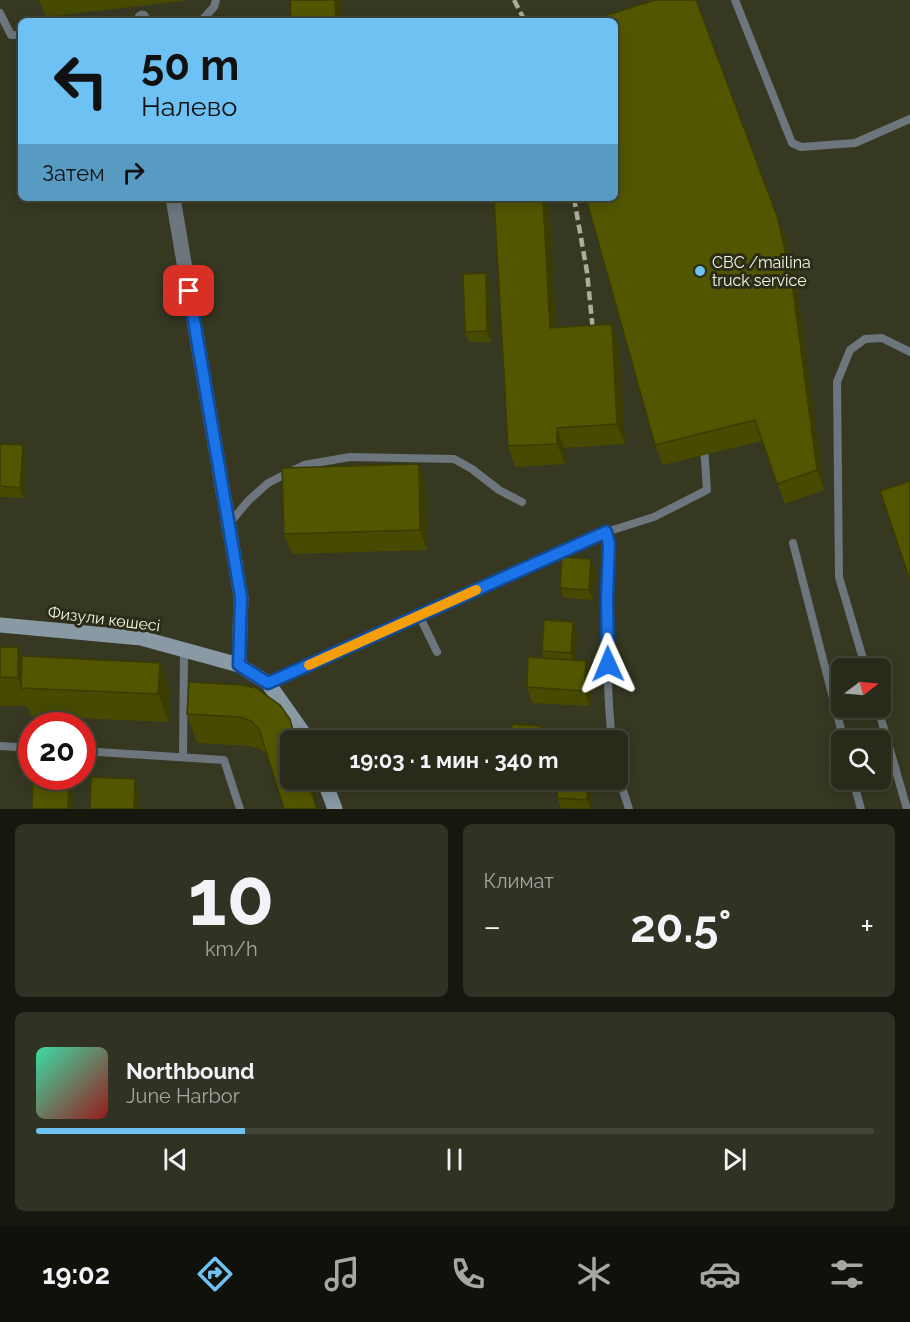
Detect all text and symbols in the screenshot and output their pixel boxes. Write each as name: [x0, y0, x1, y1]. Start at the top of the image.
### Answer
text: 50 m: [141, 41, 239, 90]
icon: left: [42, 42, 120, 120]
text: Налево: [141, 91, 237, 122]
icon: right: [117, 156, 150, 189]
text: Затем: [42, 160, 105, 186]
place label: CBC /mailina truck service: [712, 253, 811, 290]
marker: CBC /mailina truck service: [693, 264, 707, 278]
pin: [163, 265, 214, 316]
icon: arrive: [172, 274, 205, 307]
street label: Физули көшесі: [47, 603, 161, 635]
position arrow: [576, 632, 640, 696]
north arrow: [831, 658, 891, 718]
map controls: [831, 658, 891, 790]
speed limit sign: 20: [18, 712, 96, 790]
button: search: [831, 730, 891, 790]
text: 19:03 · 1 мин · 340 m: [349, 747, 559, 773]
text: 10: [188, 852, 274, 943]
text: Климат: [484, 869, 554, 893]
text: 20.5°: [630, 900, 731, 953]
text: −: [484, 907, 501, 946]
text: +: [860, 907, 874, 946]
text: km/h: [205, 937, 258, 961]
text: Northbound: [126, 1058, 255, 1084]
text: June Harbor: [126, 1084, 240, 1108]
icon: previous: [159, 1143, 192, 1176]
icon: pause: [438, 1143, 471, 1176]
icon: next: [718, 1143, 751, 1176]
icon: directions: [194, 1253, 236, 1295]
icon: music: [321, 1253, 363, 1295]
icon: phone: [447, 1253, 489, 1295]
icon: climate: [573, 1253, 615, 1295]
icon: car: [699, 1253, 741, 1295]
icon: filters: [826, 1253, 868, 1295]
text: 19:02: [42, 1259, 110, 1290]

